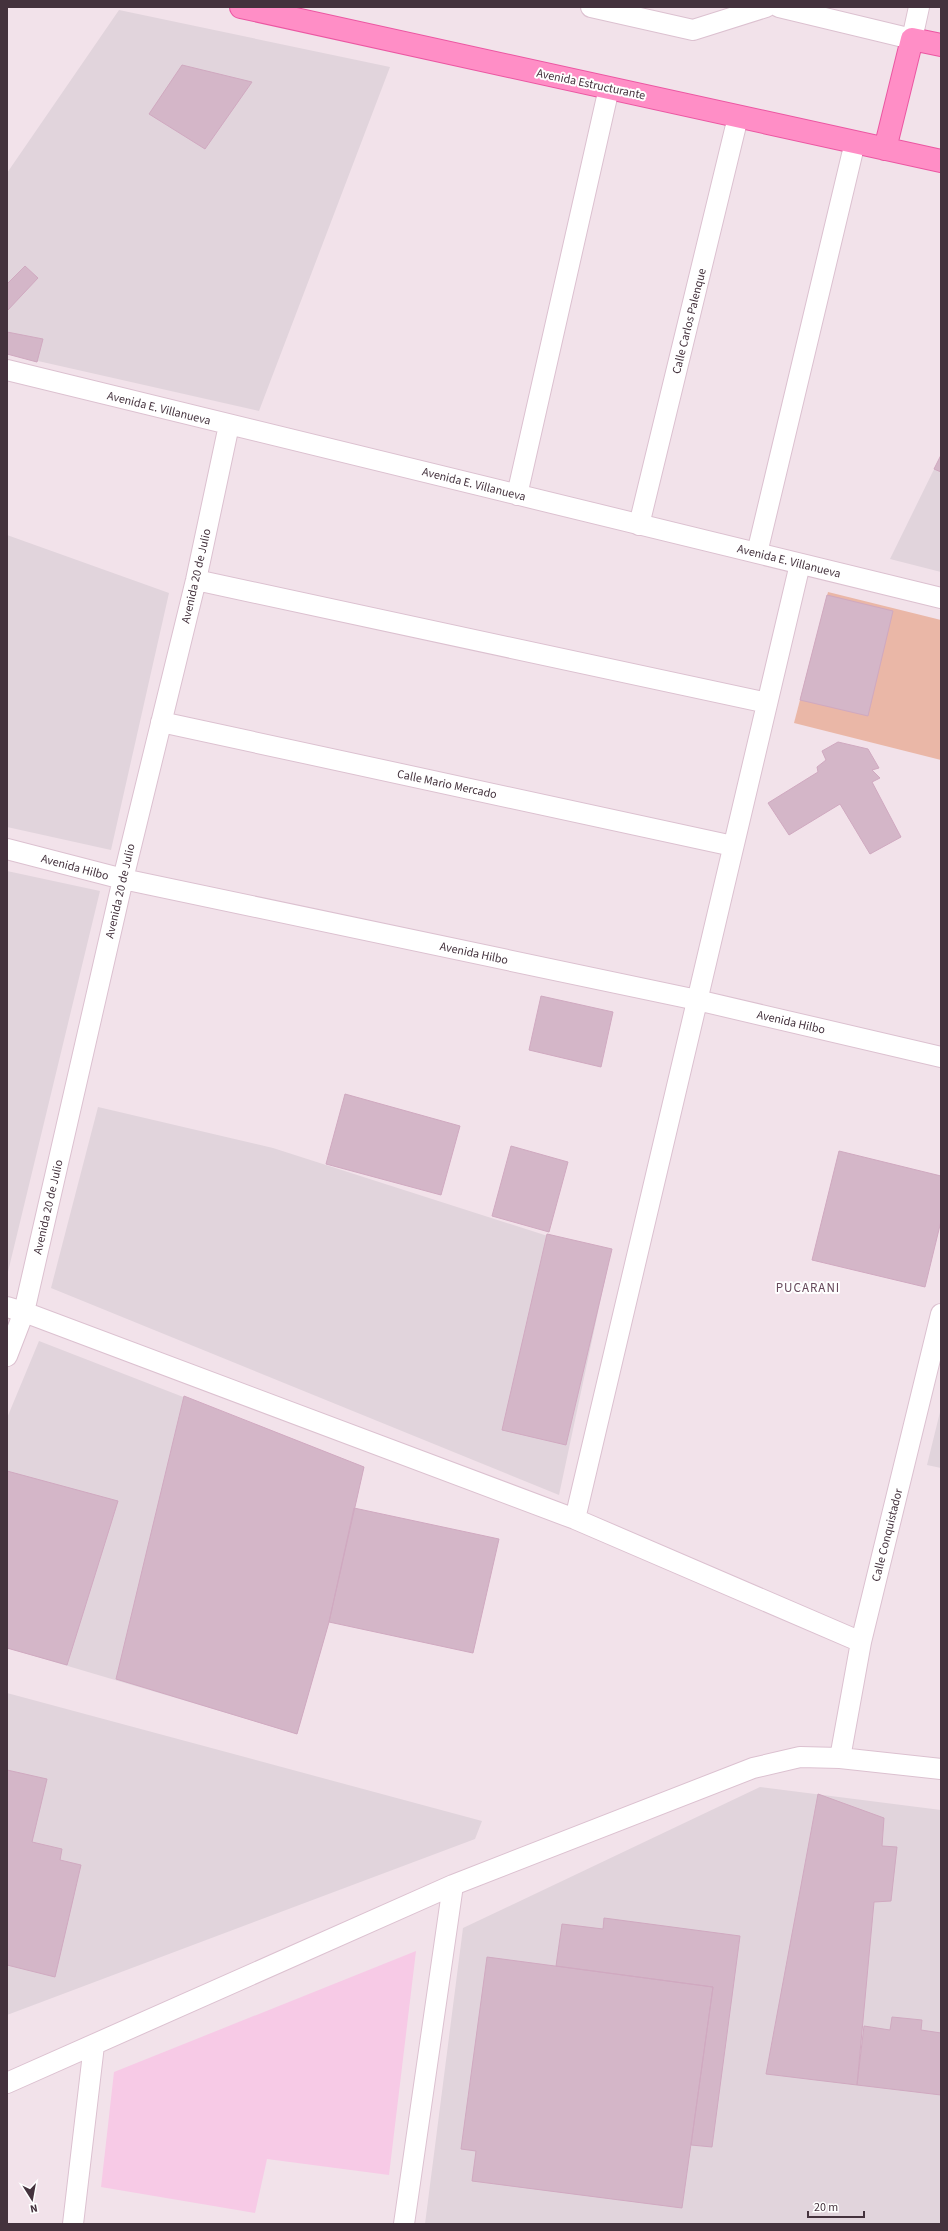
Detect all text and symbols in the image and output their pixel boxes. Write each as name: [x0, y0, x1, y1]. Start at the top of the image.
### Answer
street label: Avenida Estructurante: [535, 65, 647, 104]
street label: Calle Carlos Palenque: [668, 266, 711, 376]
street label: Avenida E. Villanueva: [105, 387, 212, 430]
street label: Avenida E. Villanueva: [420, 463, 527, 506]
street label: Avenida 20 de Julio: [177, 527, 216, 625]
street label: Avenida E. Villanueva: [735, 540, 842, 583]
street label: Calle Mario Mercado: [396, 766, 498, 803]
street label: Avenida 20 de Julio: [101, 842, 140, 940]
street label: Avenida Hilbo: [39, 850, 111, 885]
street label: Avenida Hilbo: [438, 938, 510, 969]
street label: Avenida Hilbo: [755, 1006, 827, 1039]
street label: Avenida 20 de Julio: [29, 1158, 68, 1256]
district label: PUCARANI: [776, 1279, 840, 1297]
street label: Calle Conquistador: [868, 1486, 907, 1583]
north arrow: [12, 2179, 52, 2219]
scale bar: [808, 2193, 864, 2219]
text: 20 m: [814, 2199, 838, 2216]
text: N: [29, 2200, 39, 2216]

